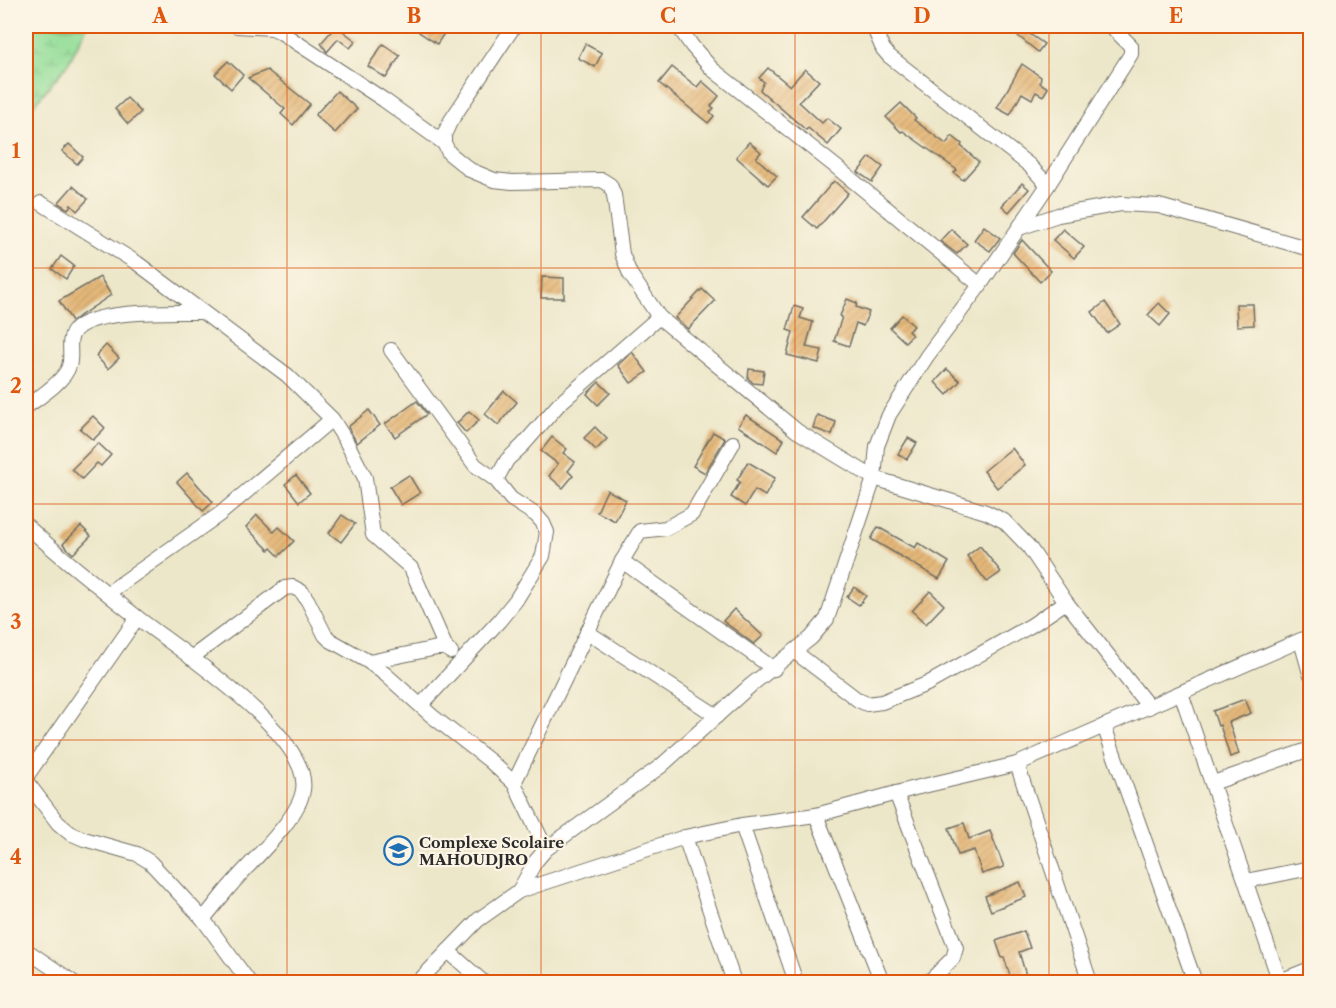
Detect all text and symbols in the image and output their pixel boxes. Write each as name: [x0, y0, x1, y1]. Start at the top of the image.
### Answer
text: A: [151, 4, 168, 28]
text: B: [407, 4, 422, 28]
text: C: [660, 4, 676, 28]
text: D: [913, 4, 931, 28]
text: E: [1169, 4, 1183, 28]
text: 1: [12, 139, 21, 163]
text: 2: [10, 374, 22, 398]
text: 3: [10, 610, 22, 634]
place label: Complexe Scolaire MAHOUDJRO: [419, 833, 564, 869]
school or university icon: Complexe Scolaire MAHOUDJRO: [382, 835, 414, 867]
text: 4: [10, 845, 22, 869]

